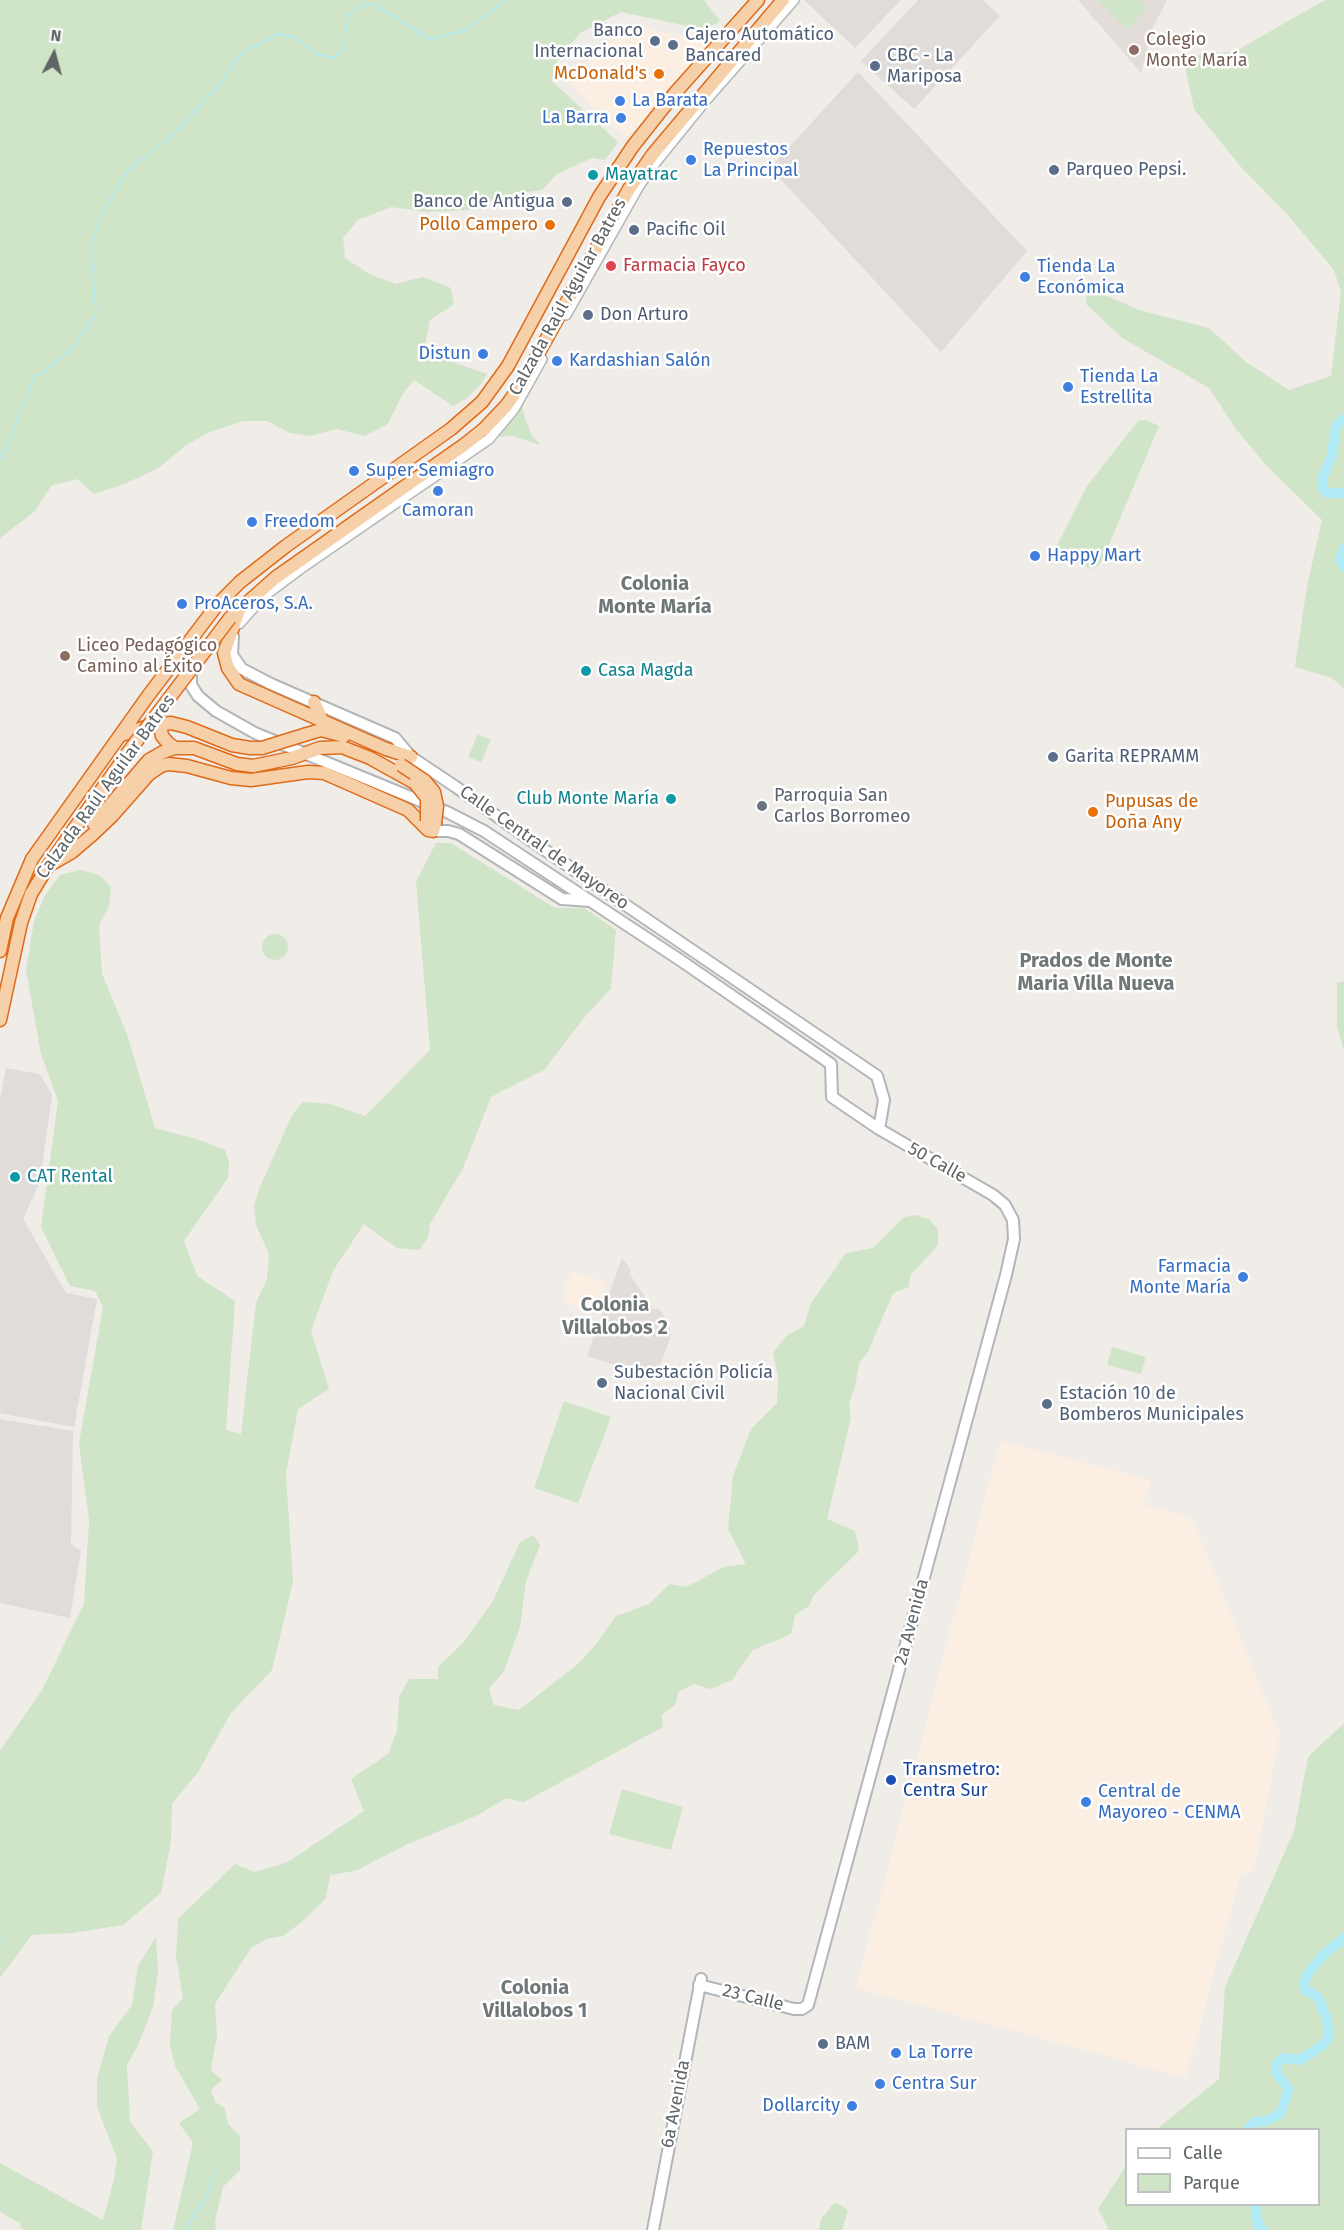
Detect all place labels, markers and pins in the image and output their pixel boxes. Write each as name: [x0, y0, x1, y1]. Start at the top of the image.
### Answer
place label: Banco Internacional: [534, 20, 643, 63]
place label: Cajero Automático Bancared: [685, 24, 834, 66]
place label: Colegio Monte María: [1146, 29, 1247, 72]
marker: Banco Internacional: [648, 34, 662, 48]
marker: Cajero Automático Bancared: [666, 38, 680, 52]
marker: Colegio Monte María: [1127, 43, 1141, 57]
place label: CBC - La Mariposa: [887, 45, 962, 88]
marker: CBC - La Mariposa: [868, 59, 882, 73]
place label: McDonald's: [554, 63, 647, 85]
marker: McDonald's: [652, 67, 666, 81]
place label: La Barata: [632, 90, 708, 112]
marker: La Barata: [613, 94, 627, 108]
place label: La Barra: [542, 107, 609, 129]
marker: La Barra: [614, 111, 628, 125]
place label: Repuestos La Principal: [703, 139, 798, 182]
marker: Repuestos La Principal: [684, 153, 698, 167]
place label: Parqueo Pepsi.: [1066, 159, 1186, 181]
marker: Parqueo Pepsi.: [1047, 163, 1061, 177]
place label: Mayatrac: [605, 164, 678, 186]
marker: Mayatrac: [586, 168, 600, 182]
place label: Banco de Antigua: [413, 191, 555, 213]
marker: Banco de Antigua: [560, 195, 574, 209]
place label: Pollo Campero: [419, 214, 538, 236]
marker: Pollo Campero: [543, 218, 557, 232]
place label: Pacific Oil: [646, 219, 725, 241]
marker: Pacific Oil: [627, 223, 641, 237]
place label: Farmacia Fayco: [623, 255, 746, 277]
place label: Tienda La Económica: [1037, 256, 1125, 298]
marker: Farmacia Fayco: [604, 259, 618, 273]
marker: Tienda La Económica: [1018, 270, 1032, 284]
place label: Don Arturo: [600, 304, 689, 326]
marker: Don Arturo: [581, 308, 595, 322]
place label: Distun: [418, 343, 471, 365]
marker: Distun: [476, 347, 490, 361]
place label: Kardashian Salón: [569, 350, 711, 372]
marker: Kardashian Salón: [550, 354, 564, 368]
place label: Tienda La Estrellita: [1080, 366, 1159, 409]
marker: Tienda La Estrellita: [1061, 380, 1075, 394]
place label: Super Semiagro: [366, 460, 495, 482]
marker: Super Semiagro: [347, 464, 361, 478]
marker: Camoran: [431, 484, 445, 498]
place label: Camoran: [402, 500, 474, 522]
place label: Freedom: [264, 511, 335, 533]
marker: Freedom: [245, 515, 259, 529]
place label: Happy Mart: [1047, 545, 1141, 567]
marker: Happy Mart: [1028, 549, 1042, 563]
place label: ProAceros, S.A.: [194, 593, 313, 615]
marker: ProAceros, S.A.: [175, 597, 189, 611]
place label: Liceo Pedagógico Camino al Éxito: [77, 635, 217, 678]
marker: Liceo Pedagógico Camino al Éxito: [58, 649, 72, 663]
place label: Casa Magda: [598, 660, 694, 682]
marker: Casa Magda: [579, 664, 593, 678]
place label: Garita REPRAMM: [1065, 746, 1199, 768]
marker: Garita REPRAMM: [1046, 750, 1060, 764]
place label: Parroquia San Carlos Borromeo: [774, 785, 911, 828]
place label: Club Monte María: [516, 788, 659, 810]
place label: Pupusas de Doña Any: [1105, 791, 1198, 834]
marker: Club Monte María: [664, 792, 678, 806]
marker: Parroquia San Carlos Borromeo: [755, 799, 769, 813]
marker: Pupusas de Doña Any: [1086, 805, 1100, 819]
place label: CAT Rental: [27, 1166, 113, 1188]
marker: CAT Rental: [8, 1170, 22, 1184]
place label: Farmacia Monte María: [1130, 1256, 1231, 1298]
marker: Farmacia Monte María: [1236, 1270, 1250, 1284]
place label: Subestación Policía Nacional Civil: [614, 1362, 773, 1404]
marker: Subestación Policía Nacional Civil: [595, 1376, 609, 1390]
place label: Estación 10 de Bomberos Municipales: [1059, 1383, 1244, 1426]
marker: Estación 10 de Bomberos Municipales: [1040, 1397, 1054, 1411]
place label: Transmetro: Centra Sur: [903, 1759, 1000, 1802]
marker: Transmetro: Centra Sur: [884, 1773, 898, 1787]
place label: Central de Mayoreo - CENMA: [1098, 1781, 1241, 1824]
marker: Central de Mayoreo - CENMA: [1079, 1795, 1093, 1809]
place label: BAM: [835, 2033, 870, 2055]
marker: BAM: [816, 2037, 830, 2051]
place label: La Torre: [908, 2042, 973, 2064]
marker: La Torre: [889, 2046, 903, 2060]
place label: Centra Sur: [892, 2073, 977, 2095]
marker: Centra Sur: [873, 2077, 887, 2091]
place label: Dollarcity: [762, 2095, 840, 2117]
marker: Dollarcity: [845, 2099, 859, 2113]

